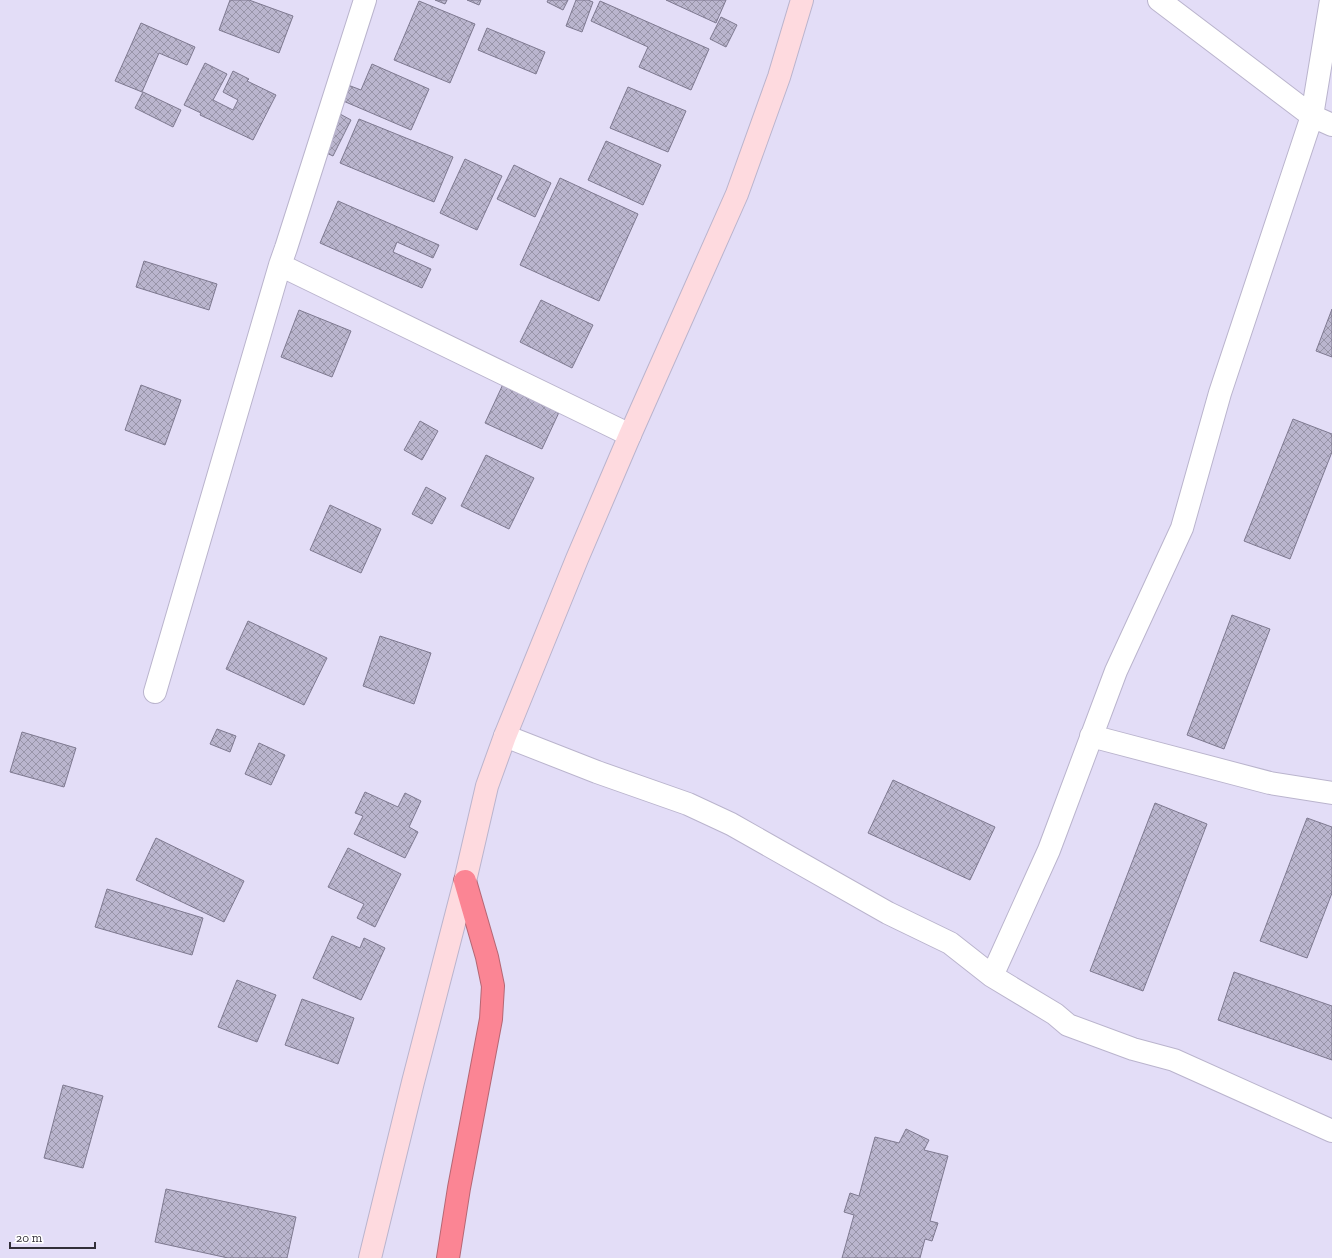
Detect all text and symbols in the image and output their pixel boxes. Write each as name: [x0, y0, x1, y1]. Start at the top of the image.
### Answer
scale bar: [10, 1224, 95, 1250]
text: 20 m: [16, 1231, 43, 1245]

